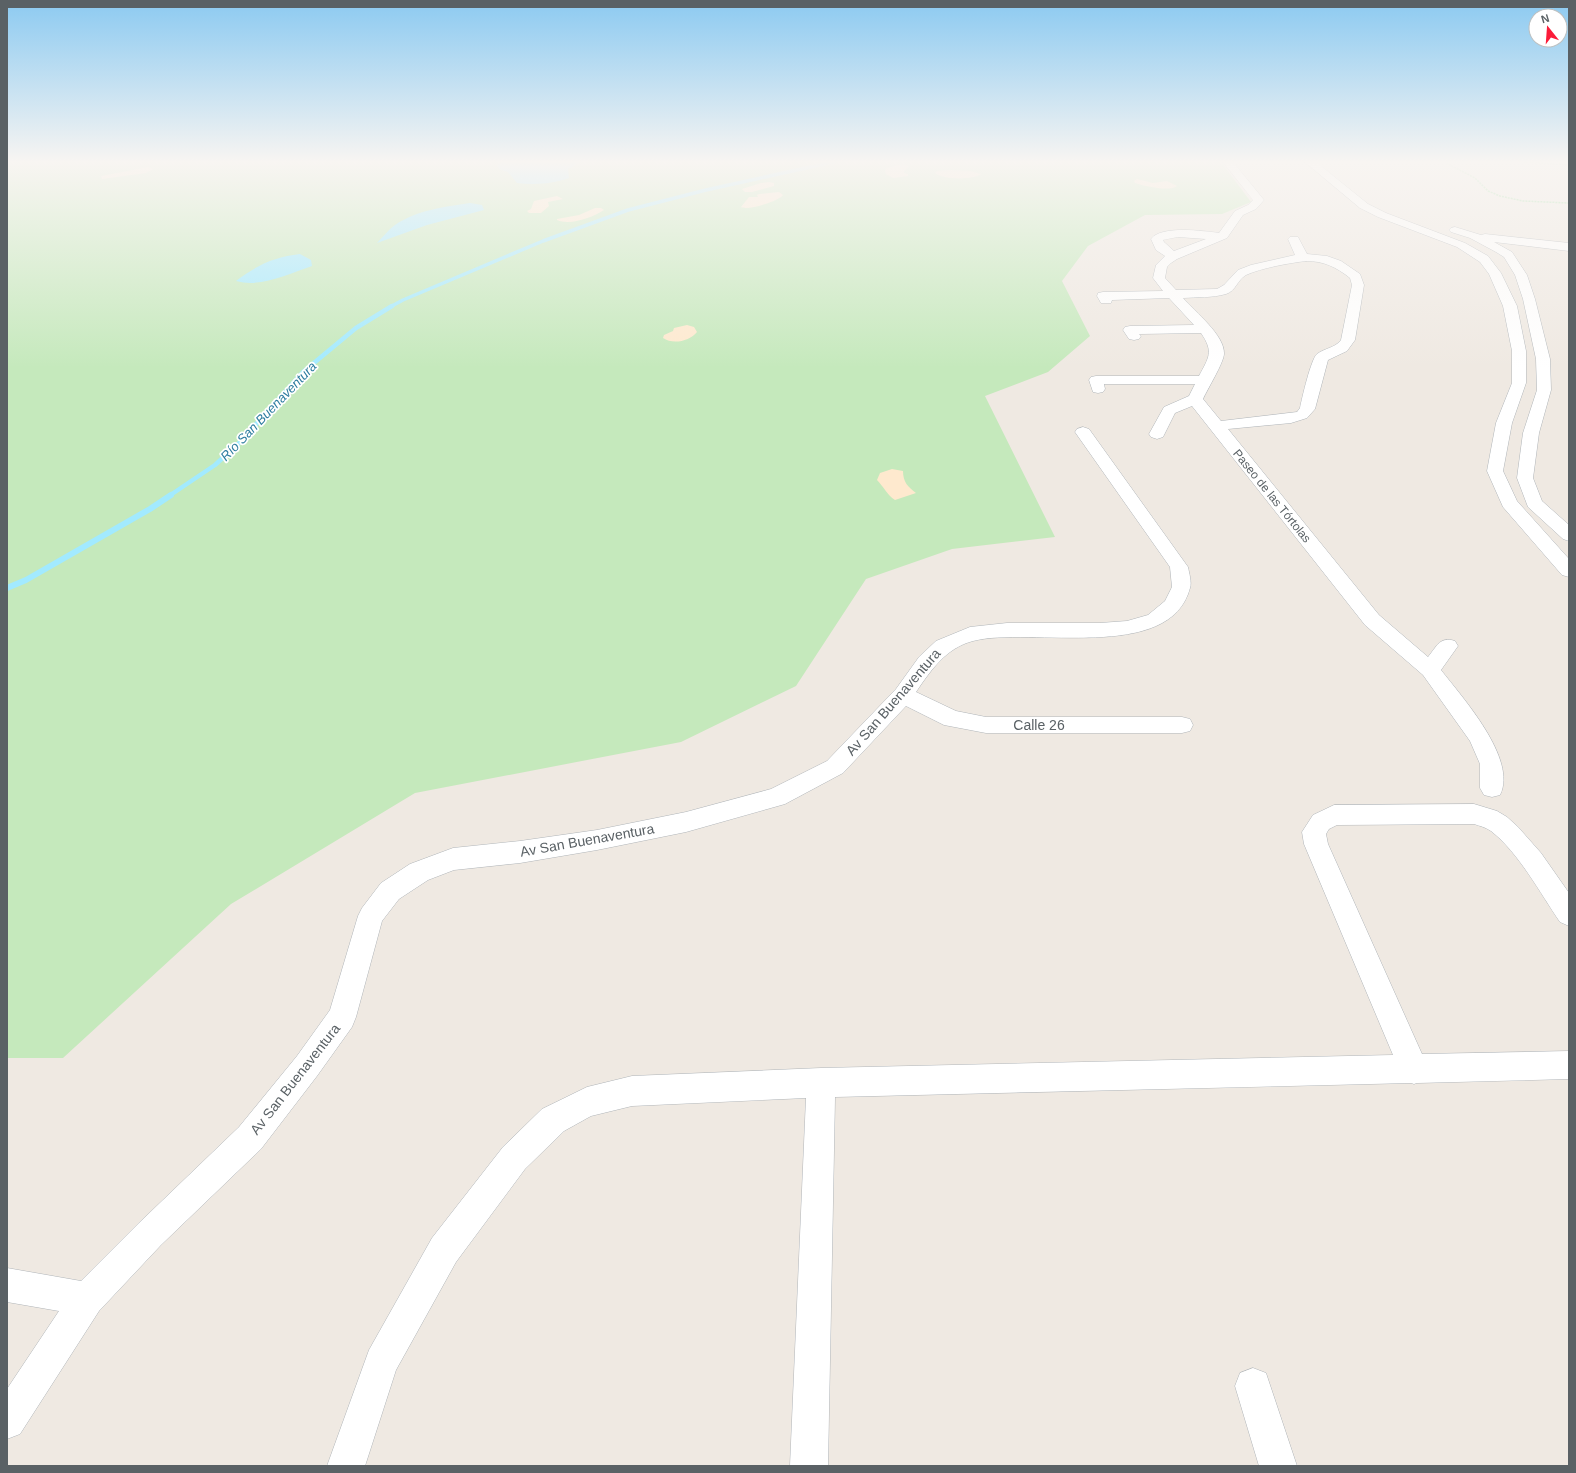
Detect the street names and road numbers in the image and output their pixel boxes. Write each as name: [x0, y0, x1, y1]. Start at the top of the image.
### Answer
street label: Paseo de las Tórtolas: [1230, 447, 1314, 545]
street label: Av San Buenaventura: [842, 645, 944, 759]
street label: Calle 26: [1013, 717, 1065, 733]
street label: Av San Buenaventura: [519, 820, 656, 860]
street label: Av San Buenaventura: [247, 1020, 343, 1137]

